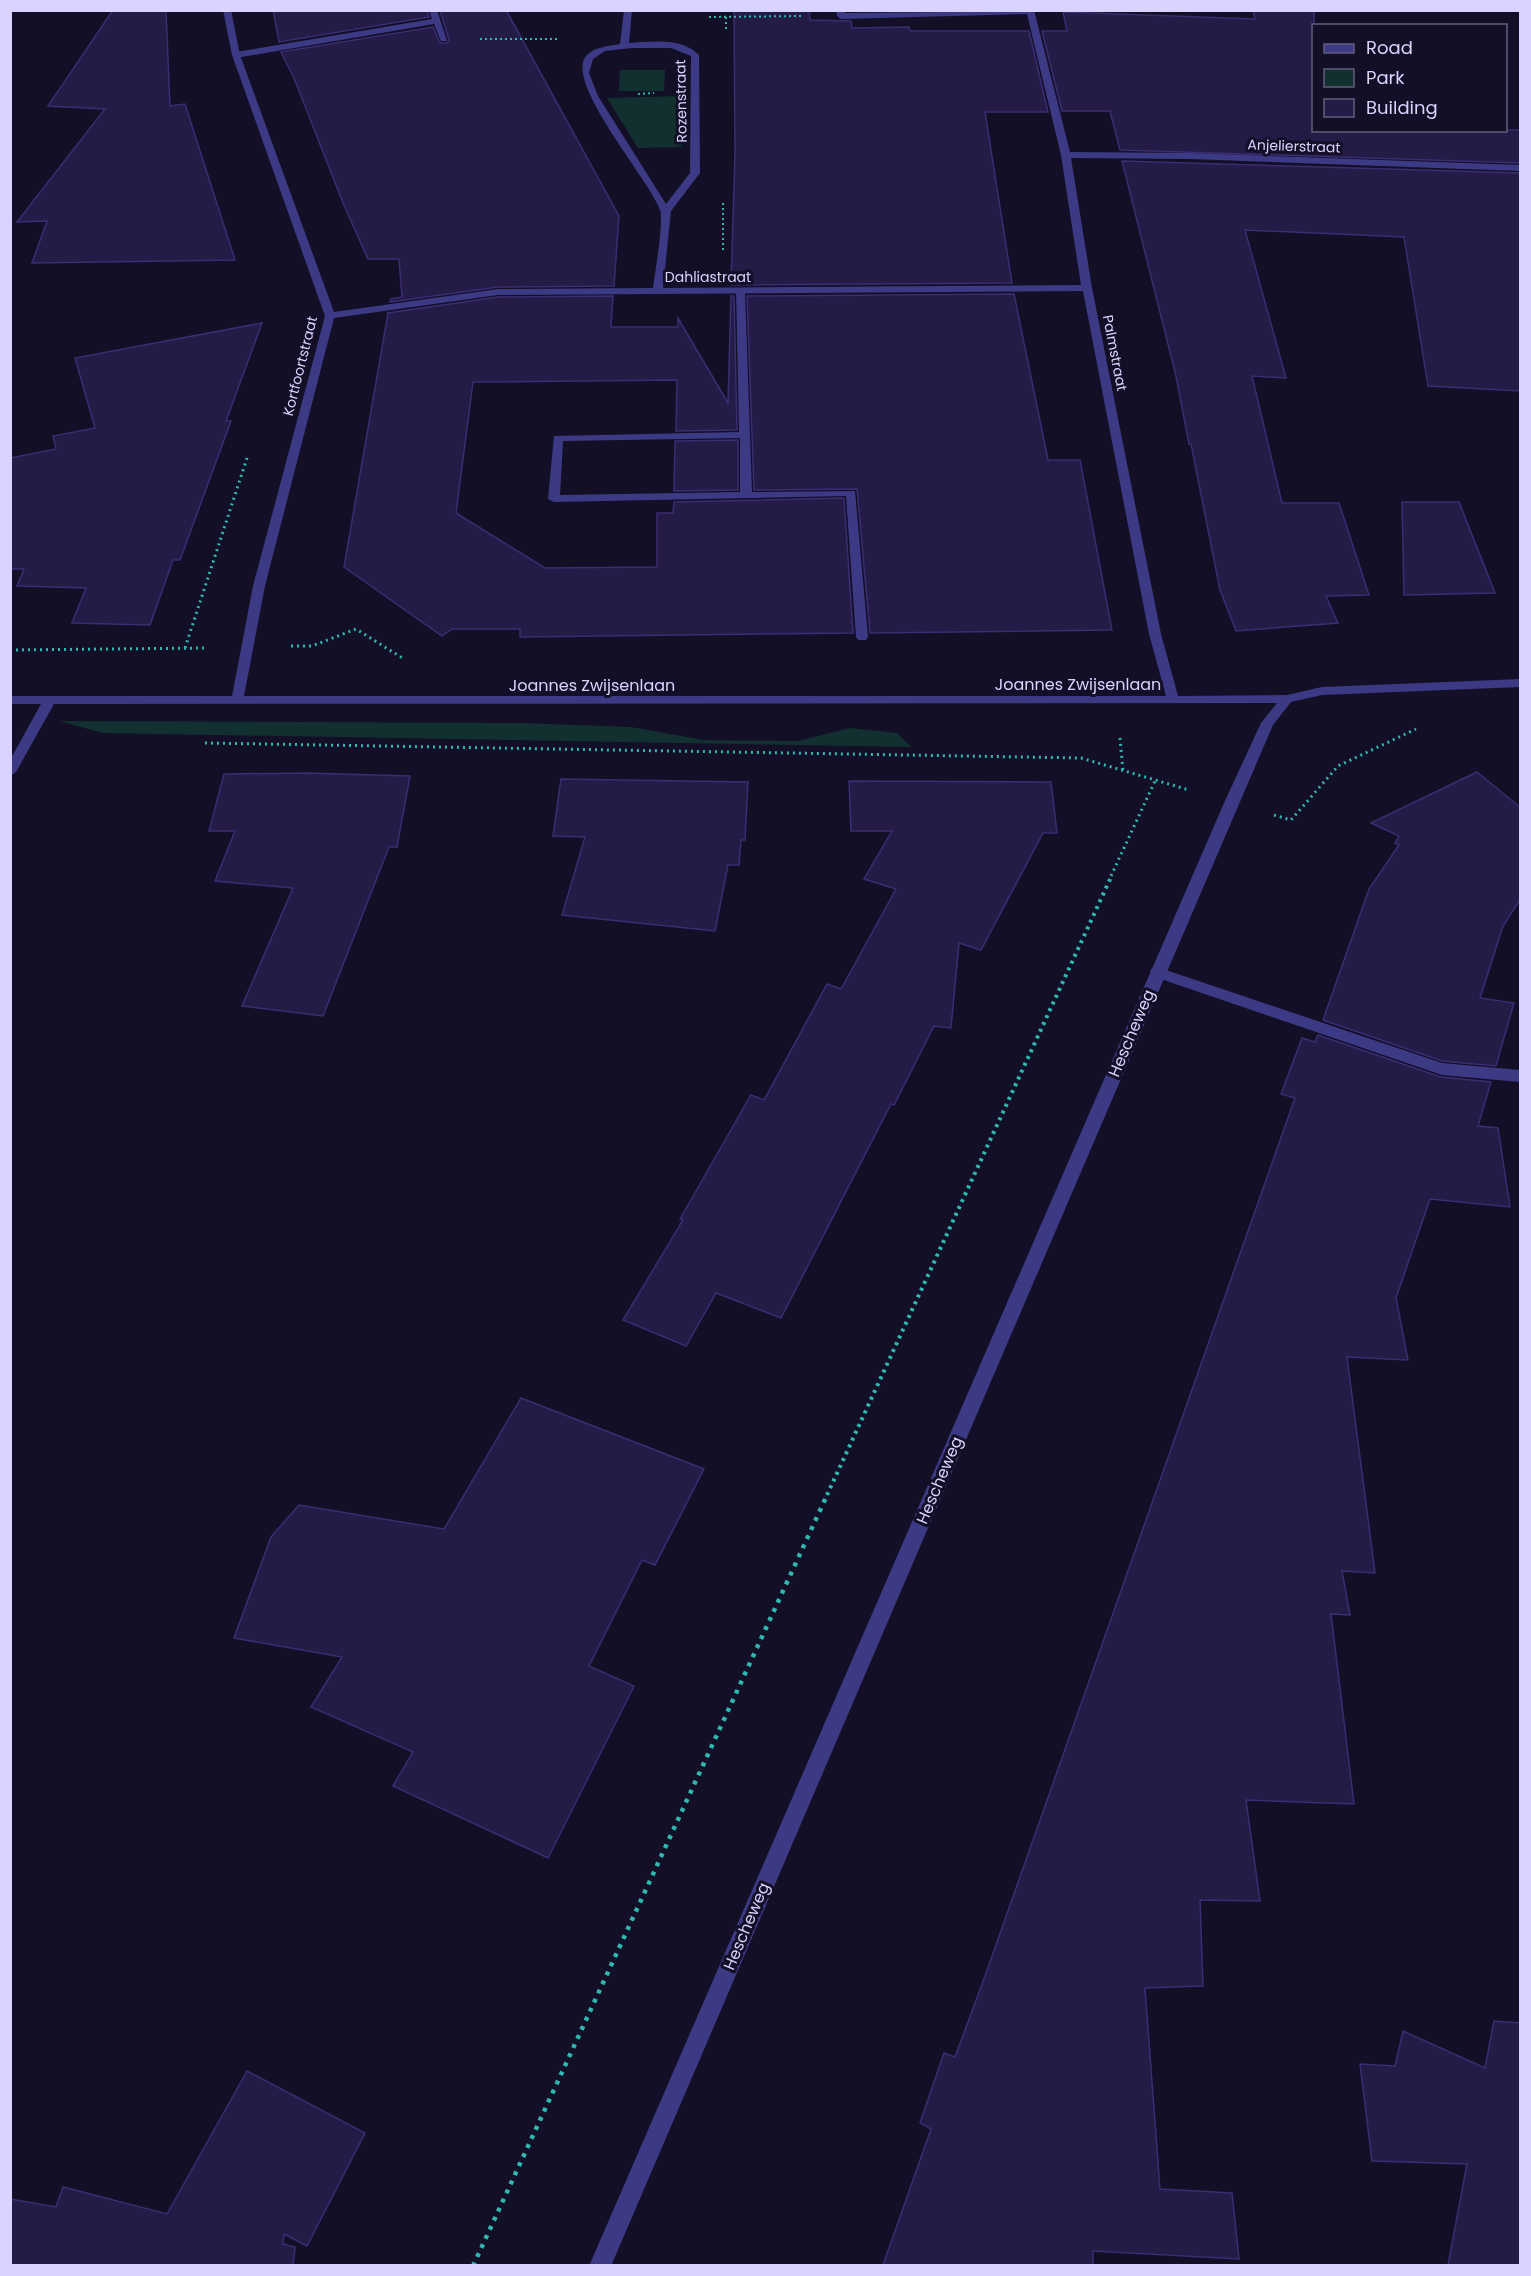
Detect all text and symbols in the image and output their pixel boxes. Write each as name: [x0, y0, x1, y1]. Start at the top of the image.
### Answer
legend: [1312, 24, 1507, 132]
text: Road: [1366, 35, 1413, 60]
street label: Rozenstraat: [670, 59, 692, 143]
text: Park: [1366, 65, 1405, 90]
text: Building: [1366, 95, 1438, 120]
street label: Anjelierstraat: [1247, 134, 1341, 158]
street label: Dahliastraat: [665, 267, 751, 287]
street label: Palmstraat: [1098, 313, 1132, 393]
street label: Kortfoortstraat: [278, 314, 322, 418]
street label: Joannes Zwijsenlaan: [995, 673, 1161, 696]
street label: Joannes Zwijsenlaan: [509, 674, 675, 697]
street label: Hescheweg: [1103, 986, 1160, 1081]
street label: Hescheweg: [911, 1433, 968, 1528]
street label: Hescheweg: [718, 1879, 775, 1974]

